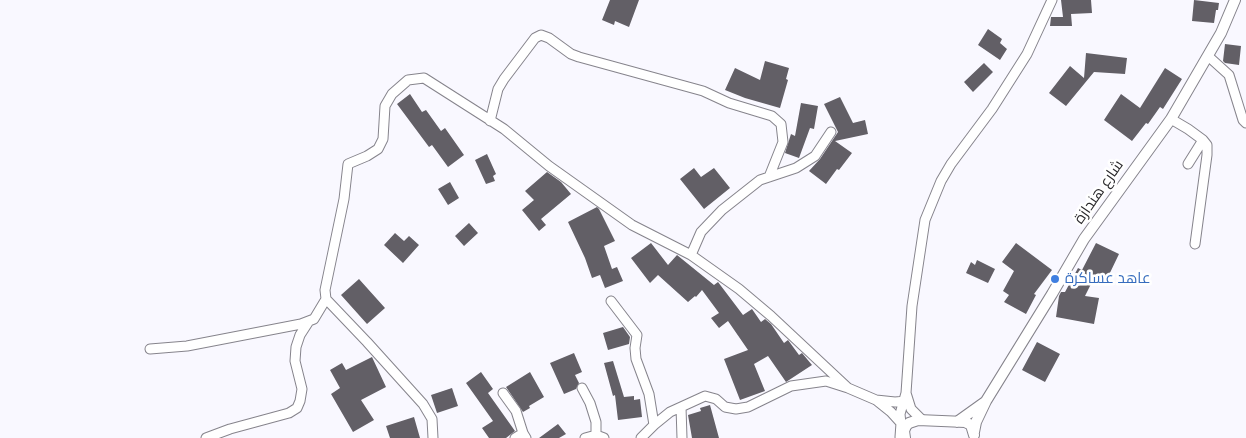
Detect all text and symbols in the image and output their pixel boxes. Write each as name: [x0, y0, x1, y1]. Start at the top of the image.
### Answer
street label: شارع هندازة: [1070, 157, 1128, 227]
place label: عاهد عساكرة: [1065, 270, 1151, 288]
marker: عاهد عساكرة: [1049, 273, 1061, 285]

